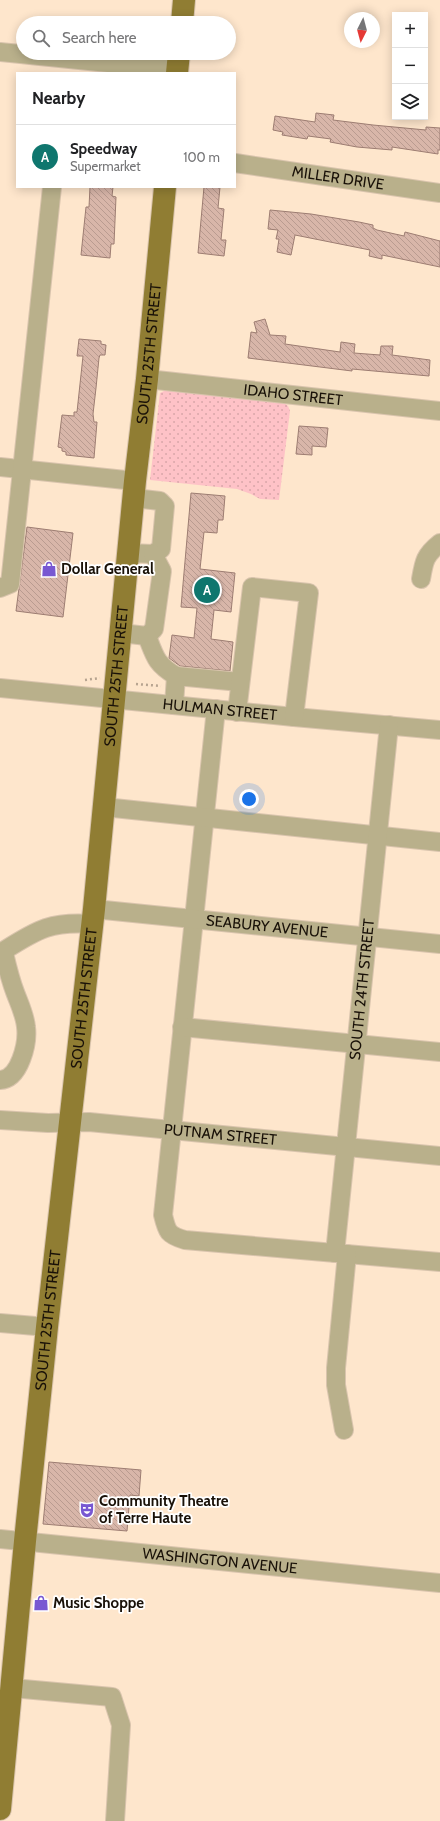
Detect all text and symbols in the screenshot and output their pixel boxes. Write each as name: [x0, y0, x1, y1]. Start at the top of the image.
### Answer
north arrow: [344, 12, 380, 48]
map controls: [392, 12, 428, 120]
button: +: [392, 12, 428, 48]
search box: [16, 16, 236, 60]
icon: search: [30, 27, 52, 49]
text: Search here: [62, 29, 137, 47]
button: −: [392, 48, 428, 84]
button: layers: [392, 84, 428, 120]
text: Nearby: [32, 88, 85, 108]
text: Speedway: [70, 140, 137, 158]
text: A: [41, 149, 49, 165]
text: 100 m: [183, 149, 220, 165]
text: Supermarket: [70, 158, 141, 174]
street label: MILLER DRIVE: [291, 162, 385, 194]
street label: SOUTH 25TH STREET: [133, 282, 165, 425]
street label: IDAHO STREET: [243, 381, 344, 409]
shop icon: Dollar General: [40, 560, 58, 578]
place label: Dollar General: [61, 560, 154, 578]
pin: A: [194, 575, 220, 605]
street label: SOUTH 25TH STREET: [101, 605, 132, 747]
street label: HULMAN STREET: [162, 695, 278, 724]
your location: [239, 789, 259, 809]
street label: SEABURY AVENUE: [205, 911, 329, 942]
street label: SOUTH 24TH STREET: [346, 918, 378, 1061]
street label: SOUTH 25TH STREET: [67, 927, 101, 1070]
street label: PUTNAM STREET: [163, 1120, 278, 1149]
street label: SOUTH 25TH STREET: [31, 1249, 65, 1392]
place label: Community Theatre of Terre Haute: [99, 1492, 229, 1527]
theatre icon: Community Theatre of Terre Haute: [78, 1501, 96, 1519]
street label: WASHINGTON AVENUE: [142, 1544, 298, 1578]
shop icon: Music Shoppe: [32, 1594, 50, 1612]
place label: Music Shoppe: [53, 1594, 144, 1612]

